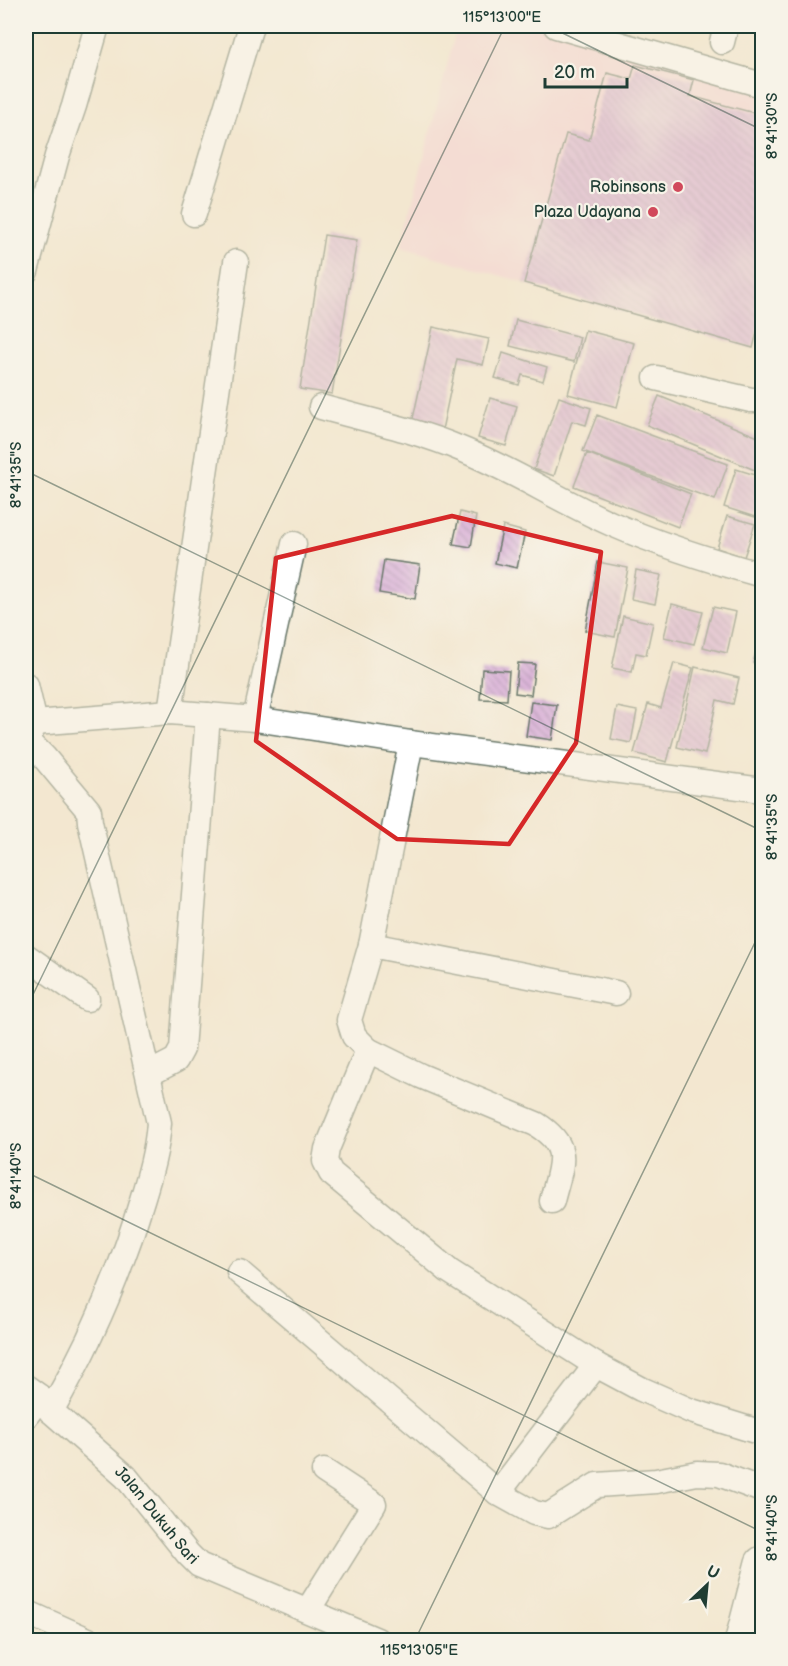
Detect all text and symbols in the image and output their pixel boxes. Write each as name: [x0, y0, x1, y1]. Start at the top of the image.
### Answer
text: 115°13'00"E: [463, 8, 541, 27]
scale bar: [545, 51, 628, 89]
text: 20 m: [554, 62, 595, 83]
text: 8°41'30"S: [763, 93, 782, 159]
place label: Robinsons: [590, 178, 666, 197]
marker: Robinsons: [671, 180, 685, 194]
place label: Plaza Udayana: [534, 203, 641, 222]
marker: Plaza Udayana: [646, 205, 660, 219]
text: 8°41'35"S: [7, 442, 26, 508]
text: 8°41'35"S: [763, 794, 782, 860]
text: 8°41'40"S: [7, 1143, 26, 1209]
street label: Jalan Dukuh Sari: [111, 1462, 202, 1568]
text: 8°41'40"S: [763, 1495, 782, 1561]
north arrow: [677, 1555, 737, 1615]
text: U: [704, 1562, 722, 1584]
text: 115°13'05"E: [380, 1641, 458, 1660]

